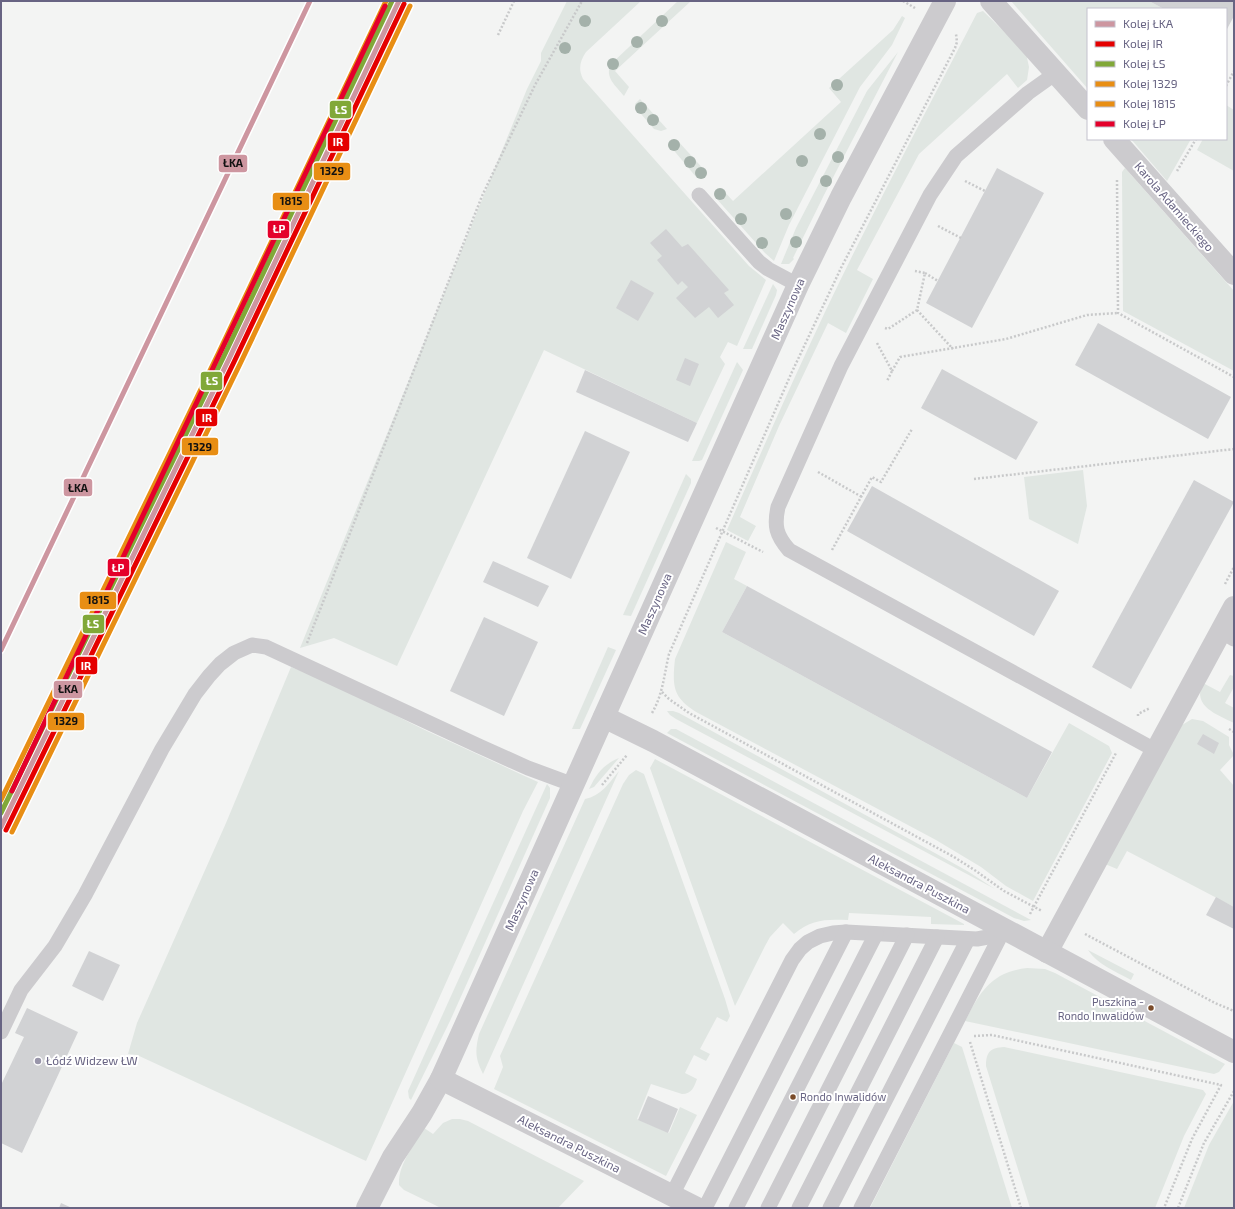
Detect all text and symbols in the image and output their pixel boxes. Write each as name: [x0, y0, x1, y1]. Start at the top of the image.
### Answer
legend: [1087, 8, 1227, 140]
text: Kolej ŁKA: [1123, 16, 1174, 31]
text: Kolej IR: [1123, 36, 1163, 51]
text: Kolej ŁS: [1123, 56, 1166, 71]
text: Kolej 1329: [1123, 76, 1178, 91]
text: Kolej 1815: [1123, 96, 1176, 111]
line badge: ŁS: [329, 100, 352, 119]
text: ŁS: [335, 103, 348, 116]
text: Kolej ŁP: [1123, 116, 1166, 131]
line badge: IR: [327, 132, 350, 152]
text: IR: [333, 135, 343, 148]
line badge: ŁKA: [218, 154, 248, 173]
text: ŁKA: [223, 156, 244, 169]
street label: Karola Adamieckiego: [1132, 159, 1217, 254]
line badge: 1329: [313, 162, 351, 181]
text: 1329: [320, 164, 344, 177]
line badge: 1815: [272, 192, 310, 211]
text: 1815: [280, 194, 302, 207]
line badge: ŁP: [267, 220, 290, 239]
text: ŁP: [273, 222, 286, 235]
street label: Maszynowa: [767, 276, 807, 342]
line badge: ŁS: [200, 371, 223, 391]
text: ŁS: [206, 374, 219, 387]
line badge: IR: [195, 408, 218, 427]
text: IR: [202, 411, 212, 424]
line badge: 1329: [181, 437, 219, 456]
text: 1329: [188, 440, 212, 453]
line badge: ŁKA: [63, 478, 93, 497]
text: ŁKA: [68, 481, 89, 494]
line badge: ŁP: [107, 558, 130, 577]
text: ŁP: [112, 561, 125, 574]
street label: Maszynowa: [634, 571, 674, 637]
line badge: 1815: [79, 591, 117, 610]
text: 1815: [87, 593, 109, 606]
line badge: ŁS: [82, 614, 105, 634]
text: ŁS: [87, 617, 100, 630]
line badge: IR: [75, 656, 98, 675]
text: IR: [81, 659, 91, 672]
line badge: ŁKA: [53, 680, 83, 699]
text: ŁKA: [58, 682, 79, 695]
line badge: 1329: [47, 712, 85, 731]
text: 1329: [54, 714, 78, 727]
street label: Aleksandra Puszkina: [866, 850, 973, 916]
street label: Maszynowa: [501, 867, 541, 933]
place label: Puszkina - Rondo Inwalidów: [1058, 995, 1144, 1022]
marker: Puszkina - Rondo Inwalidów: [1146, 1003, 1156, 1013]
place label: Łódź Widzew ŁW: [46, 1053, 138, 1067]
marker: Łódź Widzew ŁW: [33, 1056, 43, 1066]
place label: Rondo Inwalidów: [800, 1090, 886, 1103]
marker: Rondo Inwalidów: [788, 1092, 798, 1102]
street label: Aleksandra Puszkina: [516, 1111, 623, 1175]

